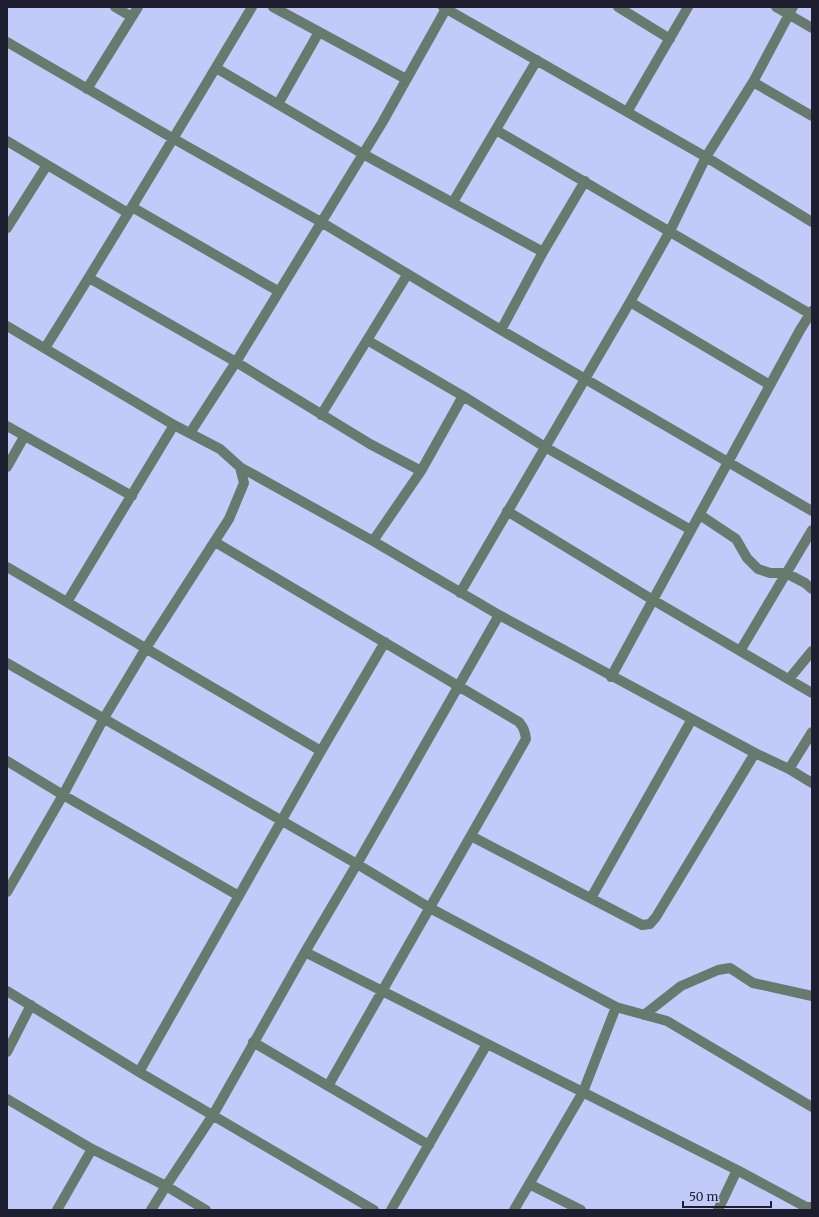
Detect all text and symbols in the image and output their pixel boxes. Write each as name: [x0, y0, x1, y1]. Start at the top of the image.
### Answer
scale bar: [683, 1183, 771, 1209]
text: 50 m: [689, 1189, 718, 1204]

